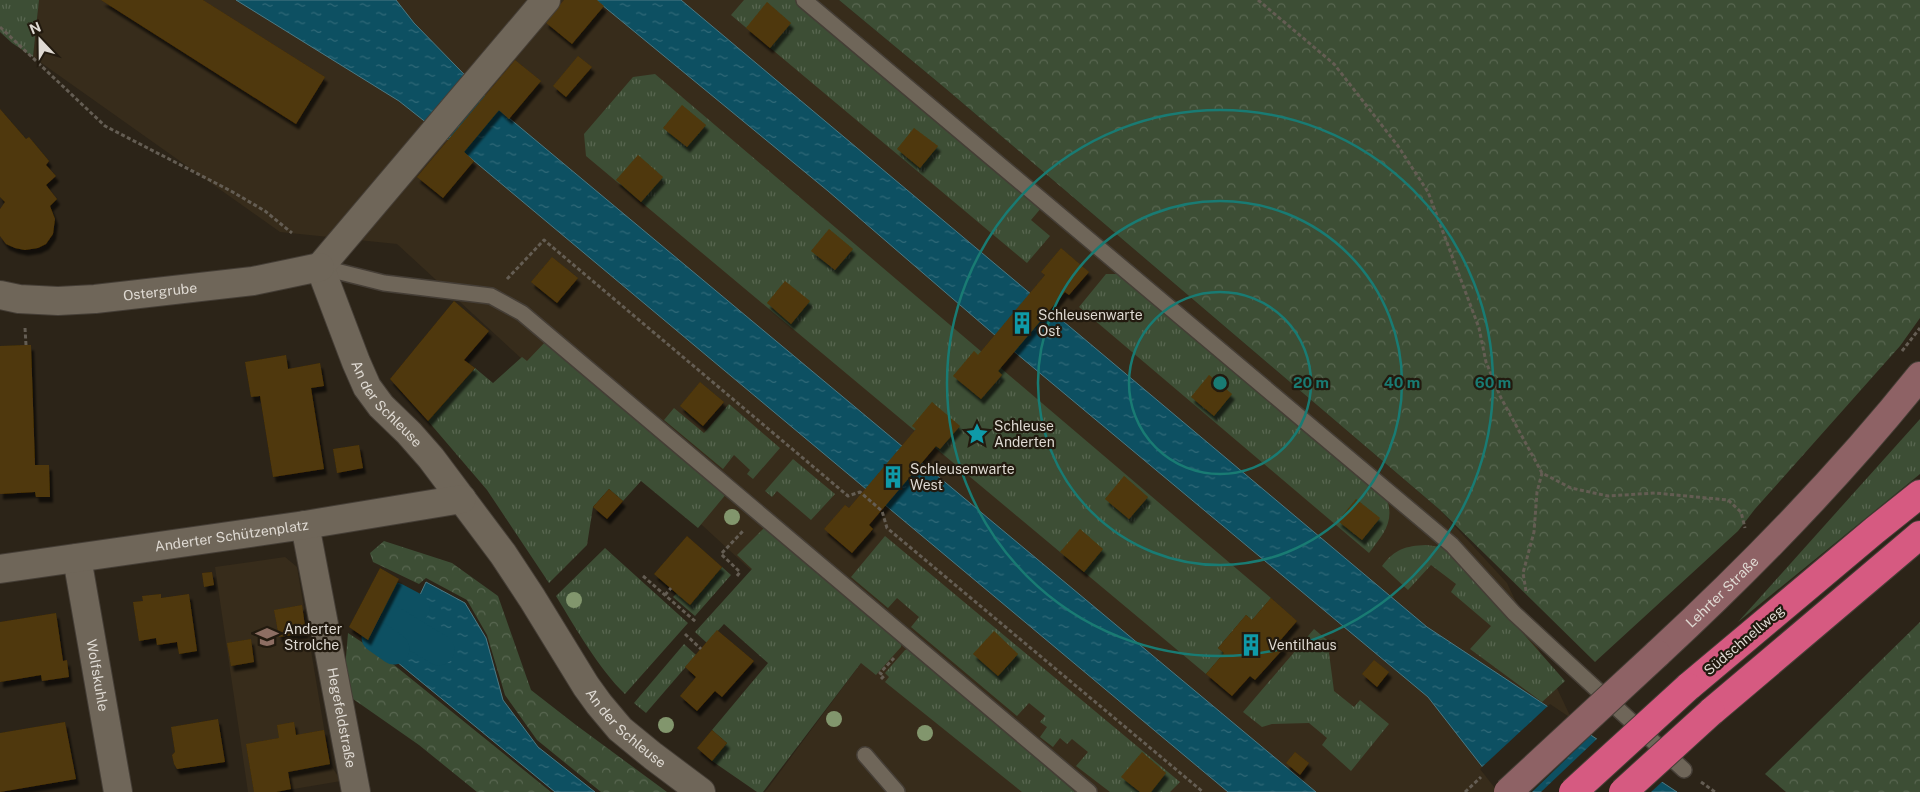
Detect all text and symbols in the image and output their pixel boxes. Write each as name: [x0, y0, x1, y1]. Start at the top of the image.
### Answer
north arrow: [15, 15, 65, 65]
text: N: [27, 18, 43, 37]
street label: Ostergrube: [122, 279, 198, 304]
place label: Schleusenwarte Ost: [1038, 307, 1143, 339]
building icon: Schleusenwarte Ost: [1009, 310, 1035, 336]
street label: An der Schleuse: [348, 358, 425, 450]
centre of rings: [1211, 374, 1229, 392]
text: 20 m: [1293, 374, 1329, 391]
text: 40 m: [1384, 374, 1420, 391]
text: 60 m: [1475, 374, 1511, 391]
place label: Schleuse Anderten: [994, 418, 1055, 450]
place icon: Schleuse Anderten: [964, 421, 990, 447]
place label: Schleusenwarte West: [910, 461, 1015, 493]
building icon: Schleusenwarte West: [880, 464, 906, 490]
street label: Anderter Schützenplatz: [154, 517, 310, 555]
street label: Lehrter Straße: [1683, 553, 1762, 631]
street label: Südschnellweg: [1701, 602, 1788, 678]
place label: Anderter Strolche: [284, 621, 342, 653]
school or university icon: Anderter Strolche: [254, 624, 280, 650]
building icon: Ventilhaus: [1238, 632, 1264, 658]
place label: Ventilhaus: [1268, 637, 1337, 653]
street label: Wolfskuhle: [83, 638, 112, 713]
street label: Hegefeldstraße: [324, 666, 359, 769]
street label: An der Schleuse: [583, 685, 669, 771]

